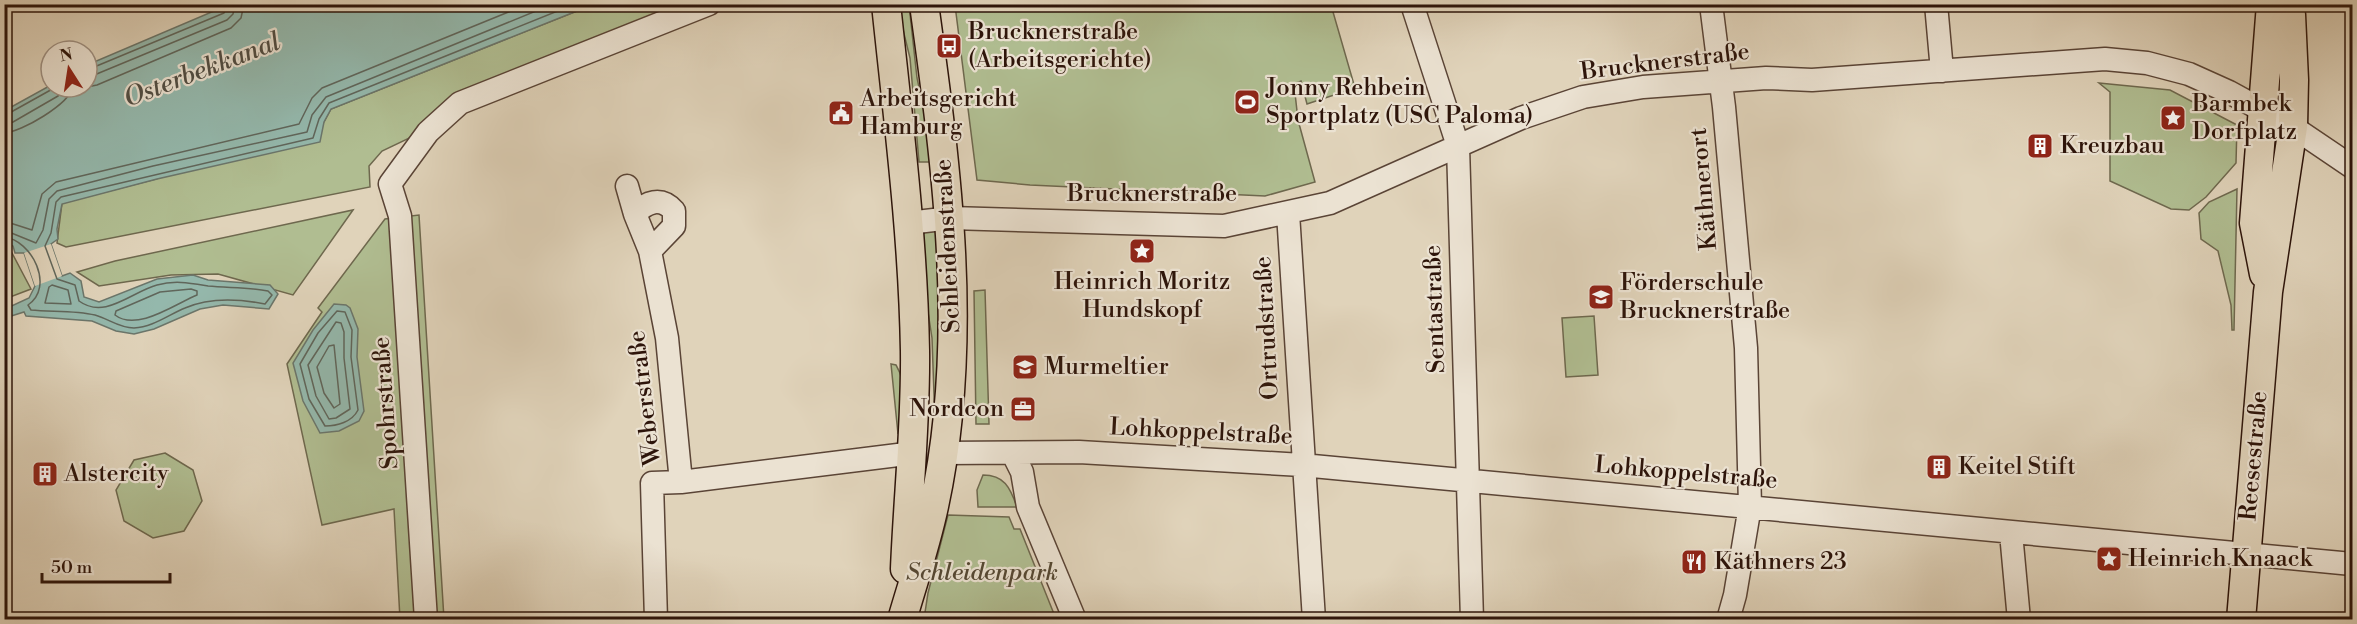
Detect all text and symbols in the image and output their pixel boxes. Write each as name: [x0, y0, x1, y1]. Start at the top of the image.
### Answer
place label: Brucknerstraße (Arbeitsgerichte): [967, 17, 1152, 75]
water label: Osterbekkanal: [119, 25, 285, 115]
bus stop icon: Brucknerstraße (Arbeitsgerichte): [934, 31, 964, 61]
street label: Brucknerstraße: [1578, 37, 1751, 87]
north arrow: [39, 39, 99, 99]
text: N: [58, 44, 75, 66]
place label: Jonny Rehbein Sportplatz (USC Paloma): [1265, 73, 1533, 131]
place label: Arbeitsgericht Hamburg: [859, 84, 1017, 142]
sports icon: Jonny Rehbein Sportplatz (USC Paloma): [1232, 87, 1262, 117]
place label: Barmbek Dorfplatz: [2191, 89, 2297, 147]
public building icon: Arbeitsgericht Hamburg: [826, 98, 856, 128]
place icon: Barmbek Dorfplatz: [2158, 103, 2188, 133]
street label: Käthnerort: [1684, 126, 1724, 252]
building icon: Kreuzbau: [2025, 131, 2055, 161]
place label: Kreuzbau: [2060, 131, 2165, 161]
street label: Schleidenstraße: [928, 158, 968, 334]
street label: Brucknerstraße: [1066, 179, 1237, 209]
place icon: Heinrich Moritz Hundskopf: [1127, 236, 1157, 266]
street label: Sentastraße: [1418, 244, 1452, 374]
street label: Ortrudstraße: [1248, 255, 1286, 401]
place label: Heinrich Moritz Hundskopf: [1054, 267, 1230, 325]
place label: Förderschule Brucknerstraße: [1619, 268, 1790, 326]
school or university icon: Förderschule Brucknerstraße: [1586, 282, 1616, 312]
street label: Weberstraße: [622, 329, 668, 468]
street label: Spohrstraße: [366, 336, 406, 470]
school or university icon: Murmeltier: [1010, 352, 1040, 382]
place label: Murmeltier: [1044, 352, 1169, 382]
street label: Reesestraße: [2233, 390, 2275, 522]
place label: Nordcon: [909, 394, 1004, 424]
office icon: Nordcon: [1008, 394, 1038, 424]
street label: Lohkoppelstraße: [1109, 412, 1293, 452]
street label: Lohkoppelstraße: [1593, 450, 1779, 496]
building icon: Keitel Stift: [1924, 452, 1954, 482]
place label: Keitel Stift: [1958, 452, 2076, 482]
building icon: Alstercity: [30, 459, 60, 489]
place label: Alstercity: [63, 459, 169, 489]
place icon: Heinrich Knaack: [2094, 544, 2124, 574]
place label: Heinrich Knaack: [2128, 544, 2314, 574]
scale bar: [42, 546, 170, 584]
restaurant icon: Käthners 23: [1679, 547, 1709, 577]
place label: Käthners 23: [1714, 547, 1847, 577]
text: 50 m: [51, 556, 93, 579]
park label: Schleidenpark: [906, 558, 1058, 588]

